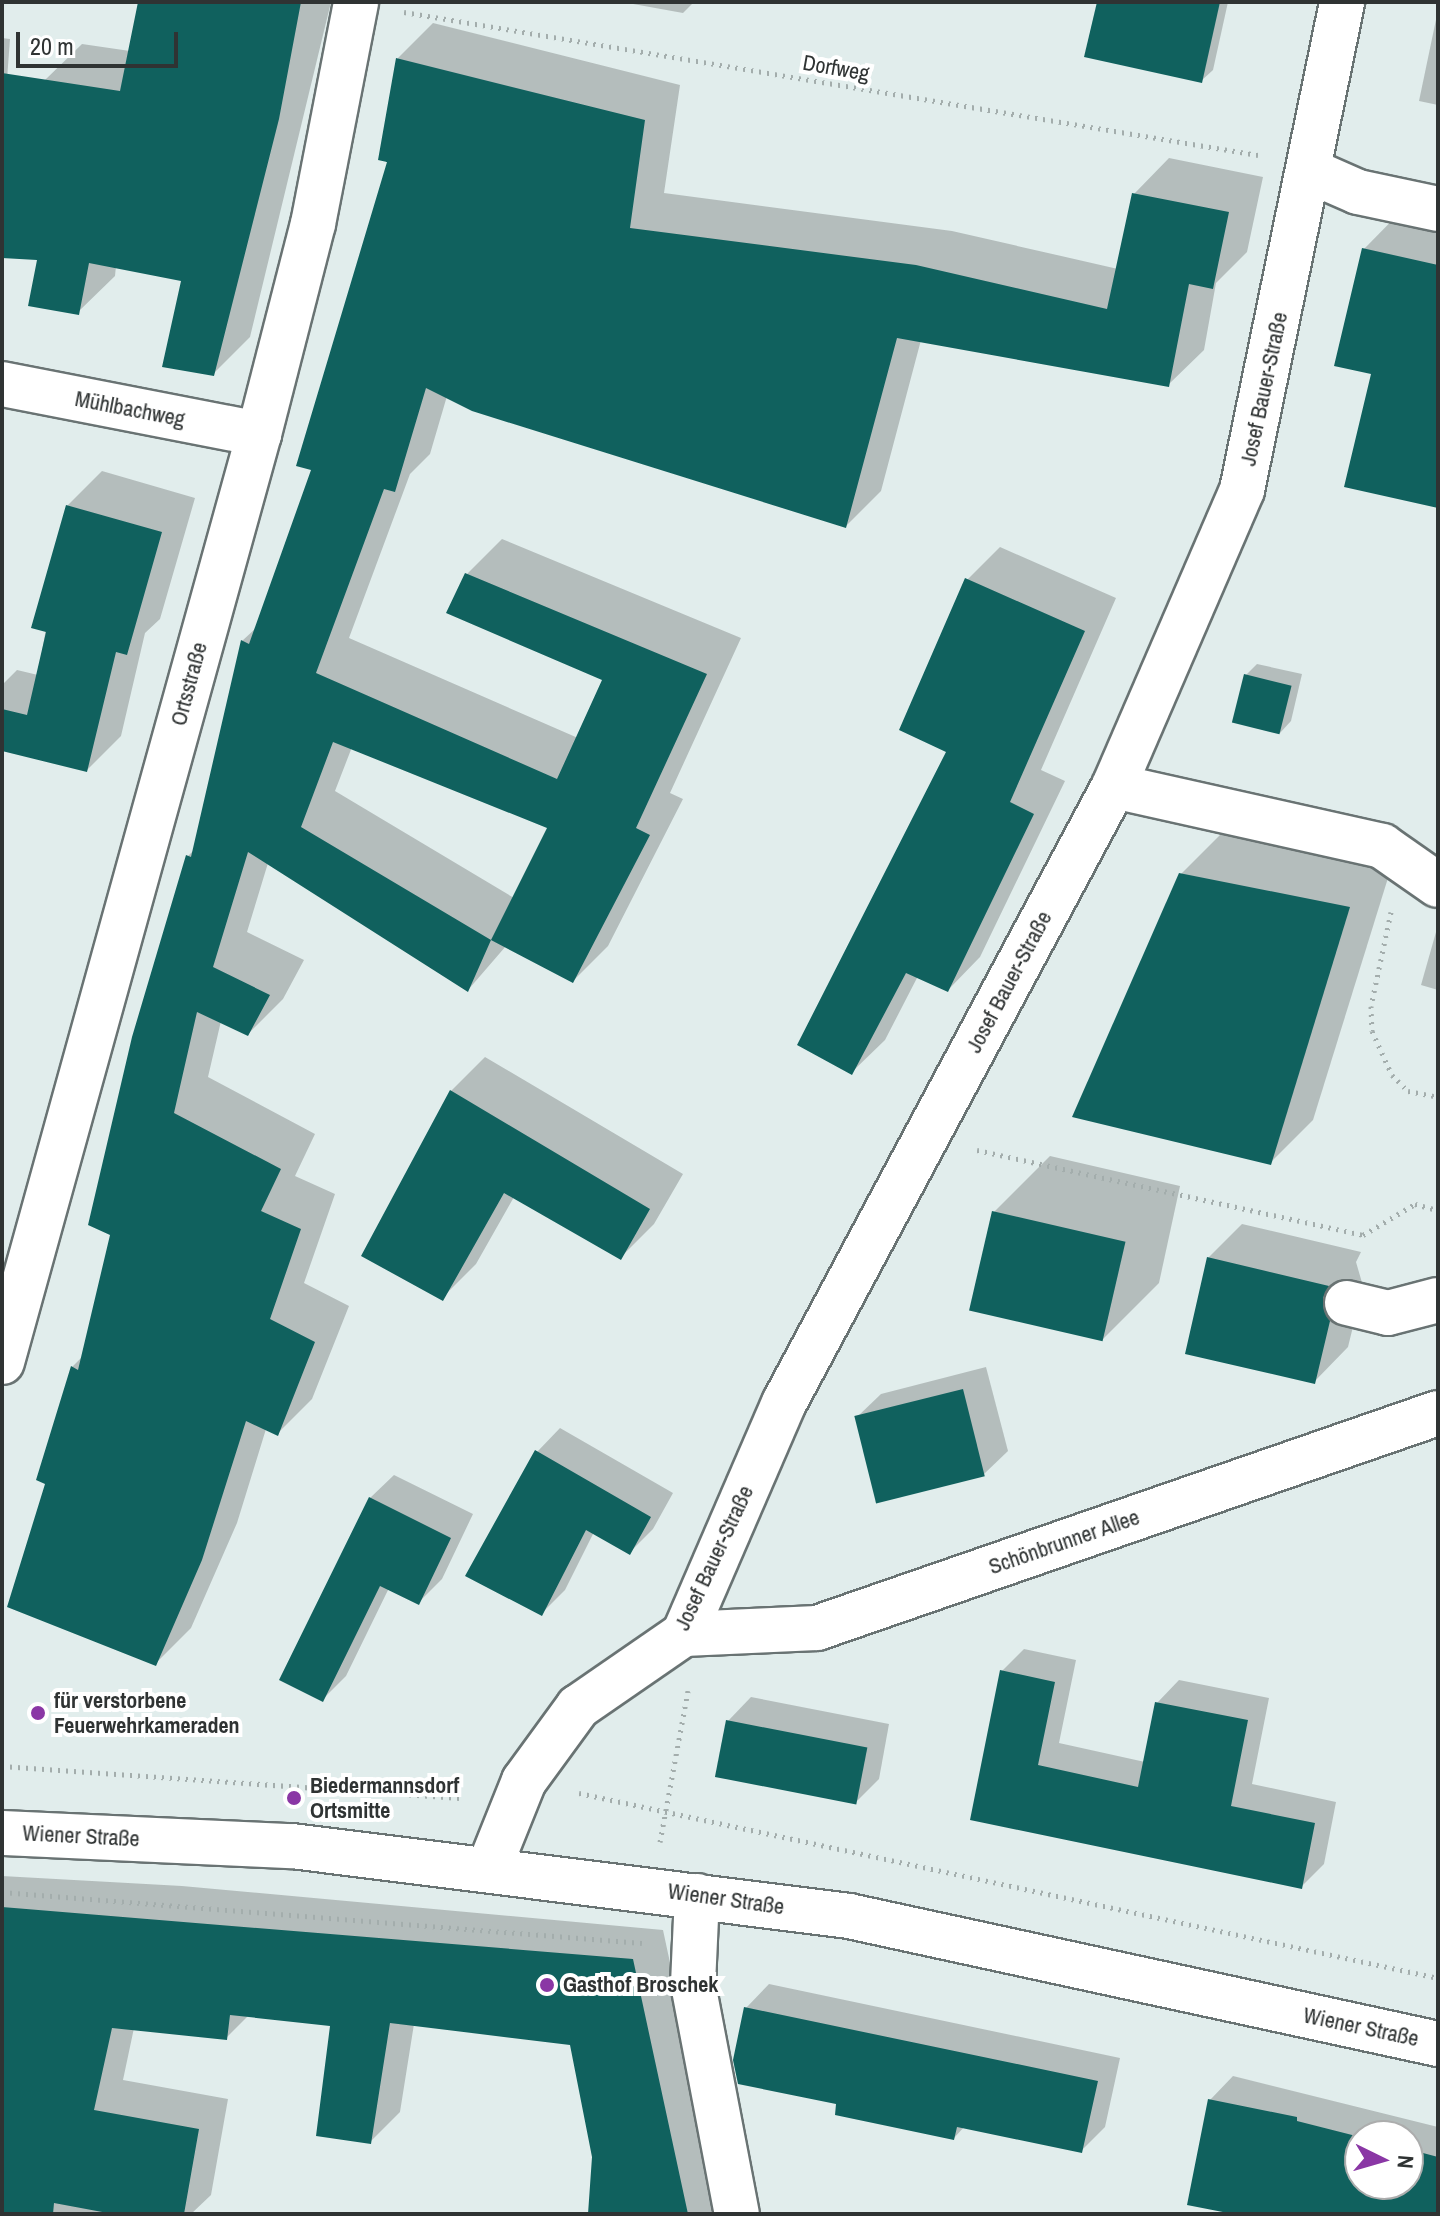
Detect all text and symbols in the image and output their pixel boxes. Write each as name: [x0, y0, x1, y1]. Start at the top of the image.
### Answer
scale bar: [20, 16, 182, 66]
text: 20 m: [30, 30, 74, 62]
street label: Dorfweg: [801, 49, 871, 87]
street label: Josef Bauer-Straße: [1235, 310, 1293, 468]
street label: Mühlbachweg: [73, 385, 187, 433]
street label: Ortsstraße: [165, 639, 213, 729]
street label: Josef Bauer-Straße: [961, 907, 1057, 1057]
street label: Josef Bauer-Straße: [669, 1482, 759, 1634]
street label: Schönbrunner Allee: [985, 1504, 1143, 1580]
place label: für verstorbene Feuerwehrkameraden: [54, 1687, 240, 1738]
marker: für verstorbene Feuerwehrkameraden: [29, 1704, 47, 1722]
place label: Biedermannsdorf Ortsmitte: [310, 1772, 459, 1824]
marker: Biedermannsdorf Ortsmitte: [285, 1789, 303, 1807]
street label: Wiener Straße: [22, 1820, 140, 1852]
street label: Wiener Straße: [666, 1878, 786, 1920]
place label: Gasthof Broschek: [563, 1972, 718, 1998]
marker: Gasthof Broschek: [538, 1976, 556, 1994]
street label: Wiener Straße: [1301, 2002, 1421, 2052]
north arrow: [1344, 2120, 1424, 2200]
text: N: [1390, 2154, 1421, 2170]

